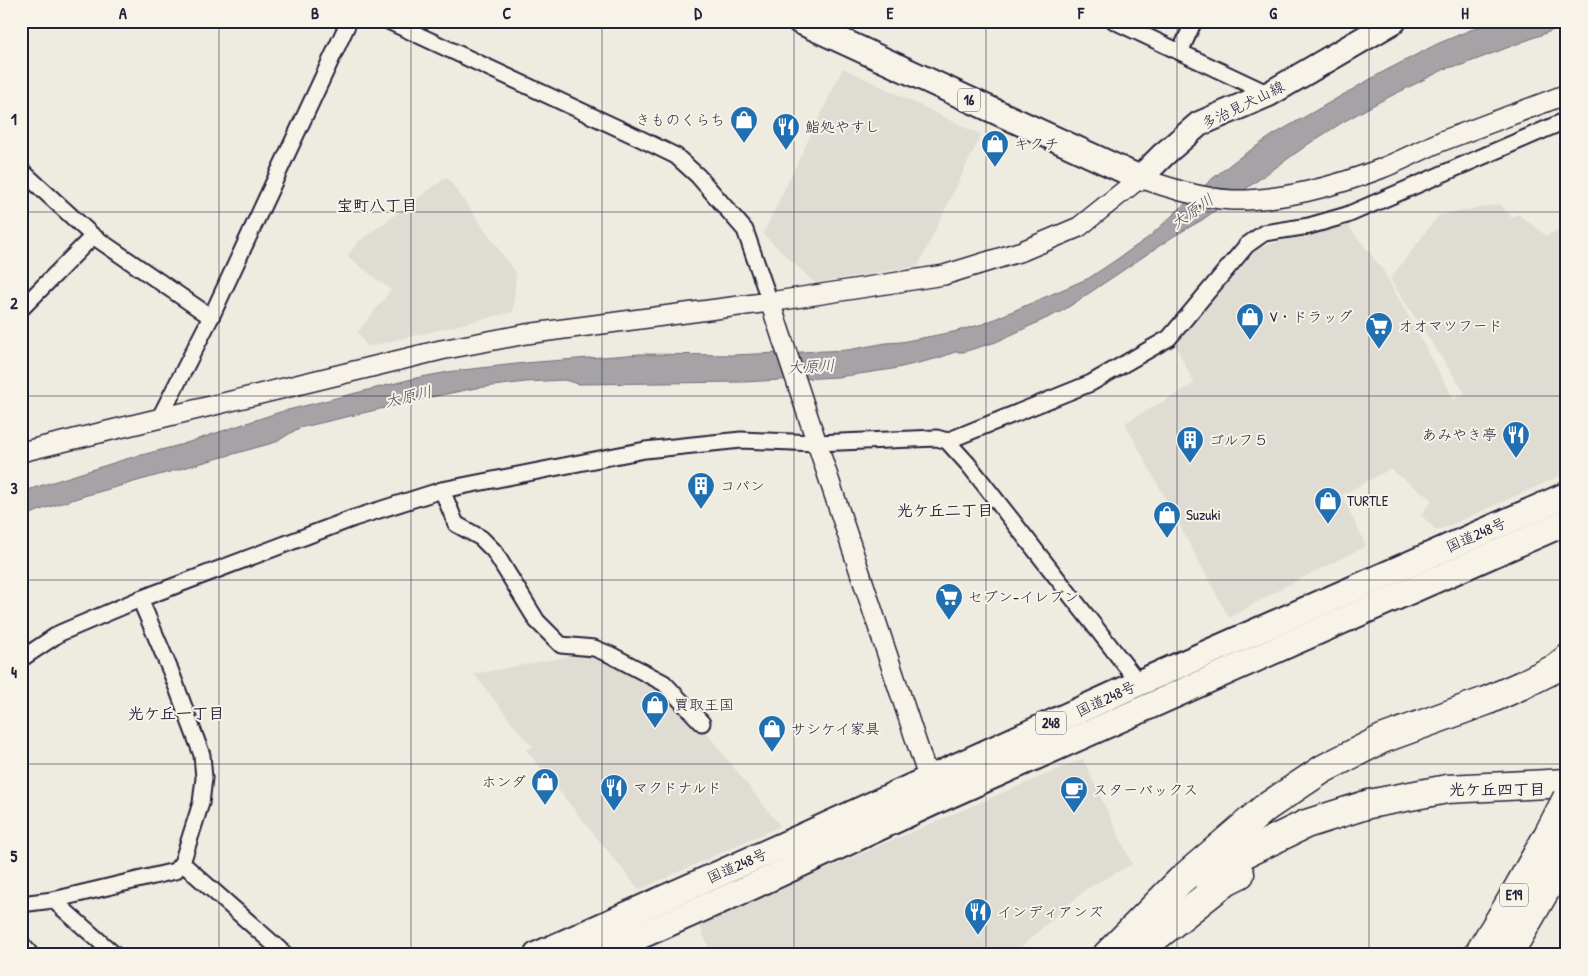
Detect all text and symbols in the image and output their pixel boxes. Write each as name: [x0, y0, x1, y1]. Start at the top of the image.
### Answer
text: A: [119, 2, 127, 24]
text: B: [311, 2, 319, 24]
text: C: [503, 2, 512, 24]
text: D: [694, 2, 702, 24]
text: E: [886, 2, 894, 24]
text: F: [1077, 2, 1085, 24]
text: G: [1269, 2, 1277, 24]
text: H: [1461, 2, 1469, 24]
street label: 多治見犬山線: [1198, 75, 1288, 134]
road number: 16: [958, 88, 980, 112]
shop icon: きものくらち: [729, 105, 759, 144]
text: 1: [11, 108, 17, 130]
place label: きものくらち: [636, 109, 725, 130]
restaurant icon: 鮨処やすし: [771, 112, 801, 151]
place label: 鮨処やすし: [805, 116, 880, 137]
shop icon: キクチ: [980, 129, 1010, 168]
place label: キクチ: [1014, 133, 1059, 154]
water label: 大原川: [1166, 188, 1218, 234]
district label: 宝町八丁目: [337, 194, 417, 216]
text: 2: [10, 292, 18, 314]
shop icon: V・ドラッグ: [1235, 302, 1265, 341]
place label: V・ドラッグ: [1269, 306, 1352, 327]
supermarket icon: オオマツフード: [1364, 311, 1394, 350]
place label: オオマツフード: [1398, 315, 1503, 336]
water label: 大原川: [786, 354, 836, 378]
water label: 大原川: [382, 380, 434, 412]
restaurant icon: あみやき亭: [1501, 420, 1531, 459]
place label: あみやき亭: [1422, 424, 1497, 445]
building icon: ゴルフ５: [1175, 425, 1205, 464]
place label: ゴルフ５: [1209, 429, 1268, 450]
building icon: コパン: [686, 471, 716, 510]
place label: コパン: [720, 475, 765, 496]
text: 3: [10, 477, 18, 499]
shop icon: TURTLE: [1313, 486, 1343, 525]
place label: TURTLE: [1347, 490, 1389, 511]
district label: 光ケ丘二丁目: [897, 499, 993, 521]
shop icon: Suzuki: [1152, 500, 1182, 539]
place label: Suzuki: [1186, 504, 1221, 525]
street label: 国道248号: [1442, 512, 1509, 557]
supermarket icon: セブン-イレブン: [934, 582, 964, 621]
place label: セブン-イレブン: [968, 586, 1079, 607]
text: 4: [11, 661, 17, 683]
street label: 国道248号: [1072, 675, 1139, 722]
shop icon: 買取王国: [640, 690, 670, 729]
place label: 買取王国: [674, 694, 734, 715]
district label: 光ケ丘一丁目: [128, 702, 224, 724]
road number: 248: [1036, 711, 1066, 734]
shop icon: サシケイ家具: [757, 714, 787, 753]
place label: サシケイ家具: [791, 718, 880, 739]
shop icon: ホンダ: [530, 767, 560, 806]
place label: ホンダ: [482, 771, 526, 792]
restaurant icon: マクドナルド: [599, 773, 629, 812]
cafe icon: スターバックス: [1059, 775, 1089, 814]
place label: マクドナルド: [633, 777, 722, 798]
district label: 光ケ丘四丁目: [1449, 778, 1545, 800]
place label: スターバックス: [1093, 779, 1198, 800]
street label: 国道248号: [703, 843, 770, 888]
text: 5: [11, 845, 18, 867]
road number: E19: [1500, 884, 1528, 906]
restaurant icon: インディアンズ: [963, 897, 993, 936]
place label: インディアンズ: [997, 901, 1103, 922]

